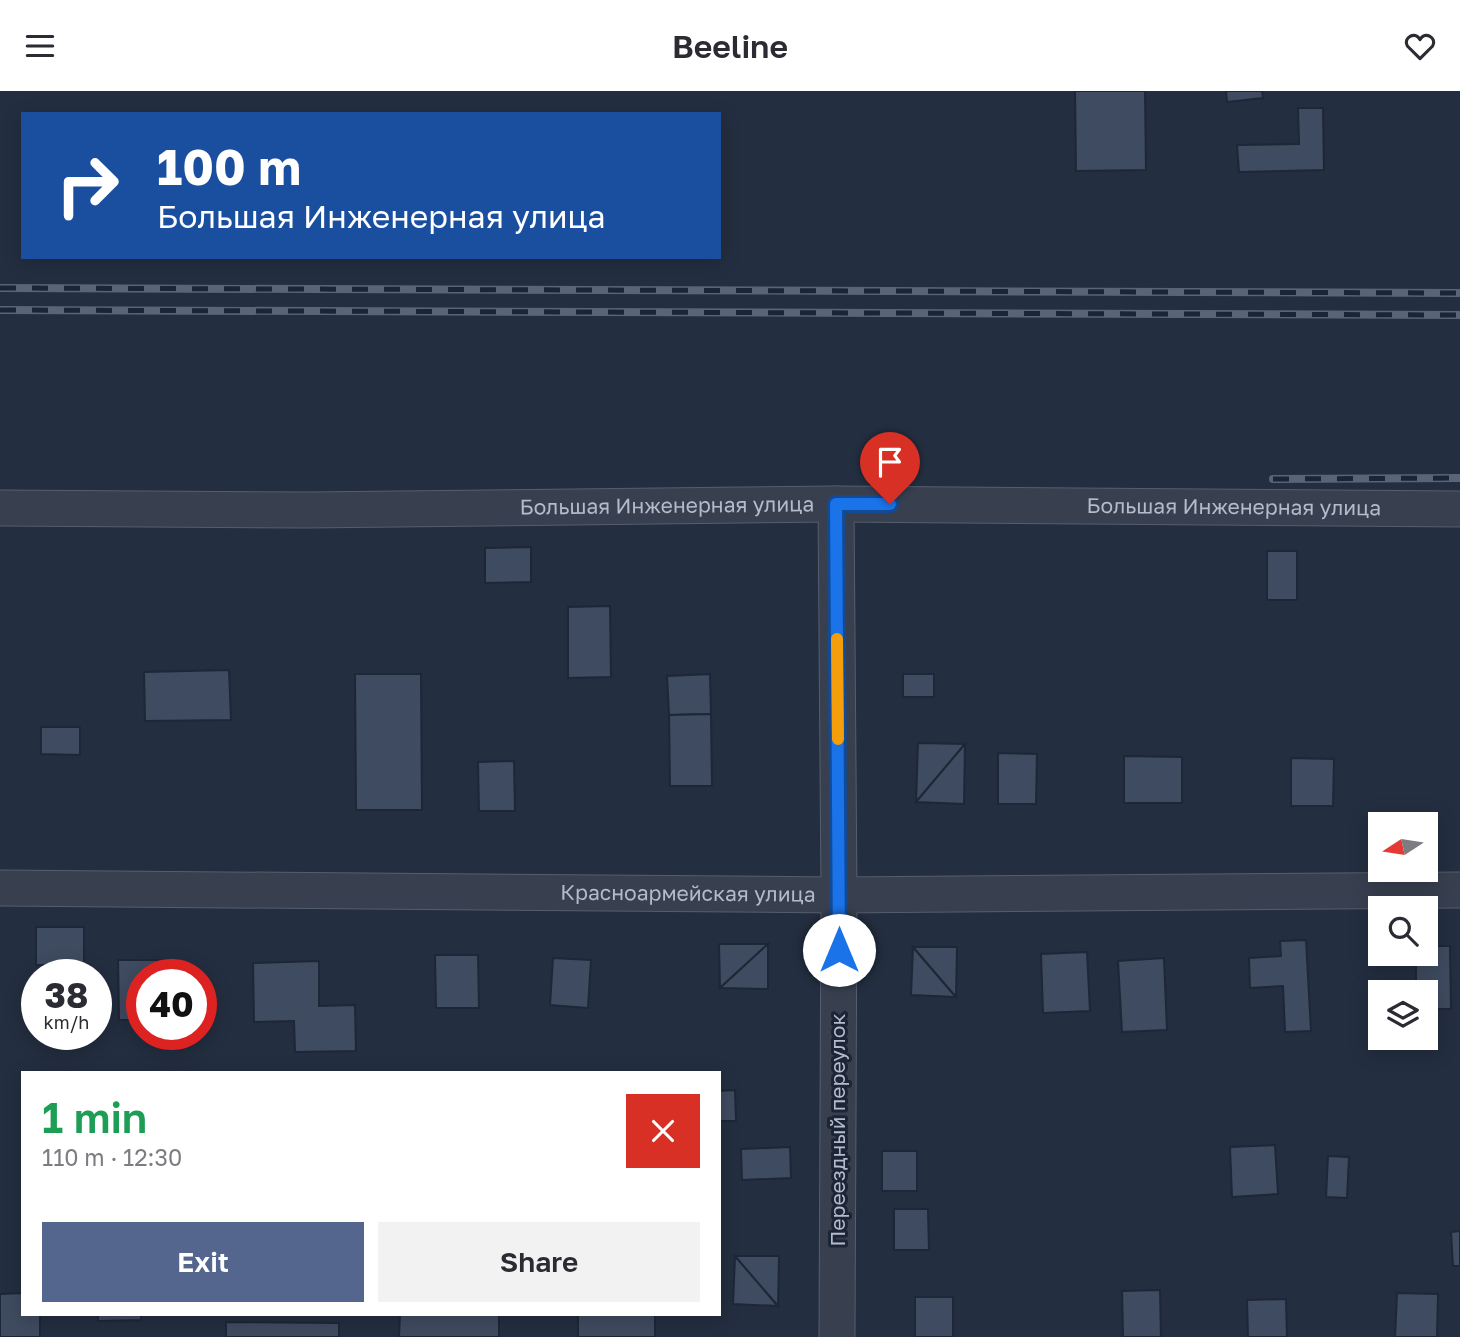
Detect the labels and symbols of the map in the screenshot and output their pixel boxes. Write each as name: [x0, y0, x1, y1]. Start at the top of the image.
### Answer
pin: [860, 432, 920, 504]
street label: Большая Инженерная улица: [520, 490, 814, 520]
street label: Большая Инженерная улица: [1087, 492, 1381, 520]
north arrow: [1368, 812, 1438, 882]
street label: Красноармейская улица: [560, 879, 816, 907]
position arrow: [802, 913, 876, 987]
speed limit sign: 40: [126, 959, 217, 1050]
street label: Переездный переулок: [824, 1014, 850, 1246]

